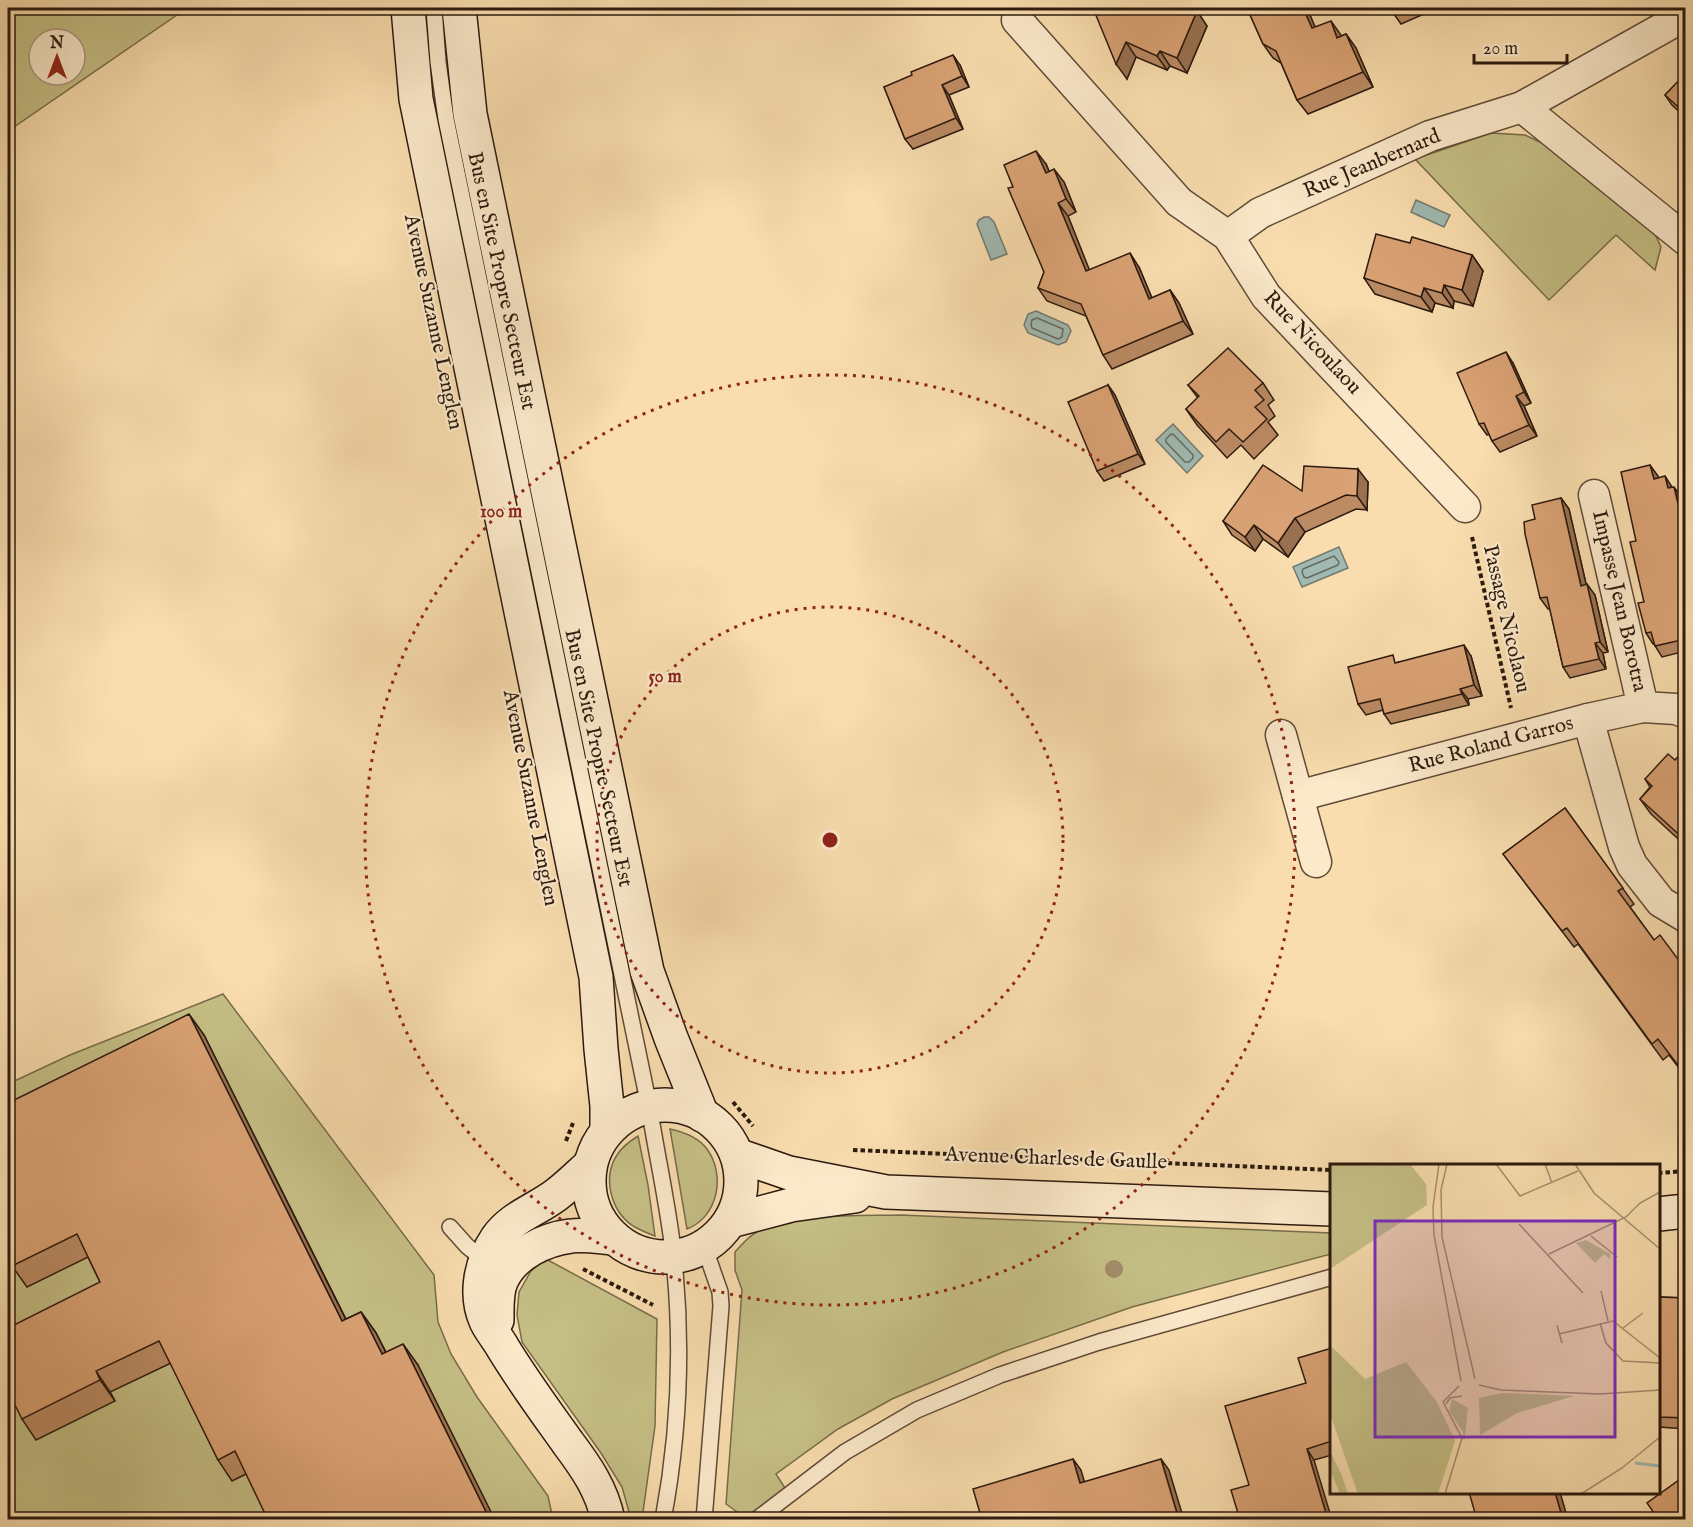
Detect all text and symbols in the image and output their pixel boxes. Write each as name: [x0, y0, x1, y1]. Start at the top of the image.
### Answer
north arrow: [27, 27, 87, 87]
scale bar: [1474, 27, 1567, 65]
text: N: [49, 34, 64, 54]
text: 20 m: [1483, 38, 1518, 61]
street label: Rue Jeanbernard: [1299, 123, 1445, 205]
street label: Bus en Site Propre Secteur Est: [460, 150, 542, 412]
street label: Avenue Suzanne Lenglen: [397, 211, 469, 432]
street label: Rue Nicoulaou: [1257, 285, 1367, 401]
text: 100 m: [480, 501, 522, 524]
street label: Impasse Jean Borotra: [1585, 508, 1653, 695]
street label: Passage Nicolaou: [1476, 542, 1536, 696]
street label: Bus en Site Propre Secteur Est: [557, 627, 639, 889]
text: 50 m: [648, 666, 682, 689]
street label: Avenue Suzanne Lenglen: [496, 687, 564, 908]
street label: Rue Roland Garros: [1406, 710, 1576, 780]
centre of rings: [820, 830, 840, 850]
street label: Avenue Charles de Gaulle: [944, 1142, 1168, 1176]
inset map: [1330, 1164, 1660, 1494]

